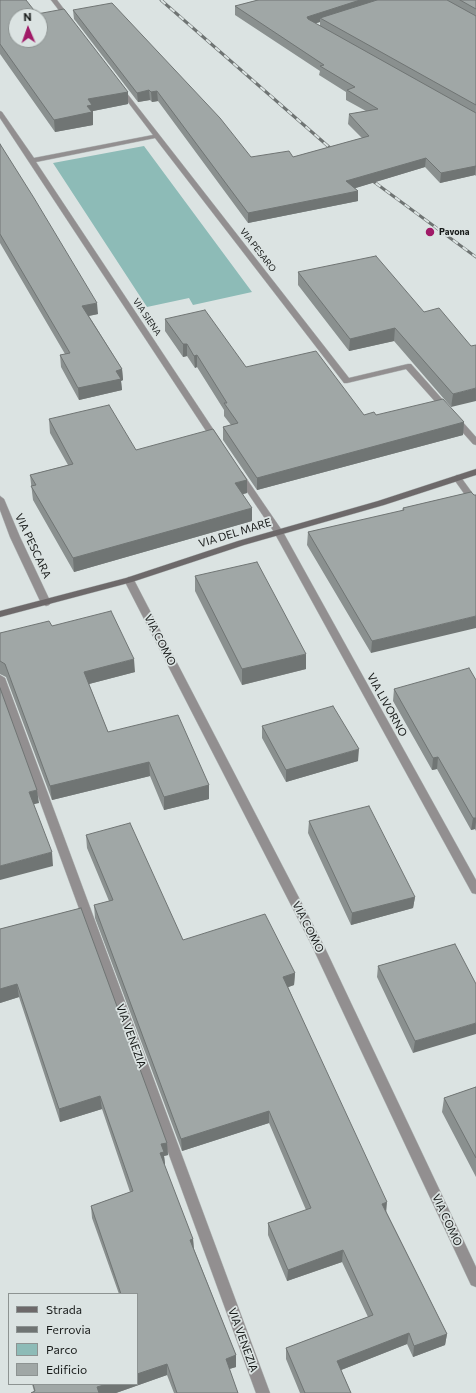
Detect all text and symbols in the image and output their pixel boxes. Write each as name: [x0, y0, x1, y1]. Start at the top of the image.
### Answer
north arrow: [8, 8, 48, 48]
text: N: [23, 10, 32, 23]
street label: VIA PESARO: [238, 226, 278, 274]
marker: Pavona: [424, 226, 436, 238]
place label: Pavona: [439, 227, 469, 237]
street label: VIA SIENA: [131, 296, 163, 338]
street label: VIA PESCARA: [12, 511, 54, 581]
street label: VIA DEL MARE: [197, 516, 273, 550]
street label: VIA COMO: [141, 612, 179, 668]
street label: VIA LIVORNO: [364, 671, 410, 739]
street label: VIA COMO: [289, 899, 327, 955]
street label: VIA VENEZIA: [113, 1002, 149, 1070]
street label: VIA COMO: [429, 1192, 465, 1248]
legend: [8, 1293, 138, 1385]
text: Strada: [46, 1302, 82, 1316]
street label: VIA VENEZIA: [225, 1306, 261, 1374]
text: Ferrovia: [46, 1322, 91, 1336]
text: Parco: [46, 1342, 78, 1356]
text: Edificio: [46, 1362, 87, 1376]

